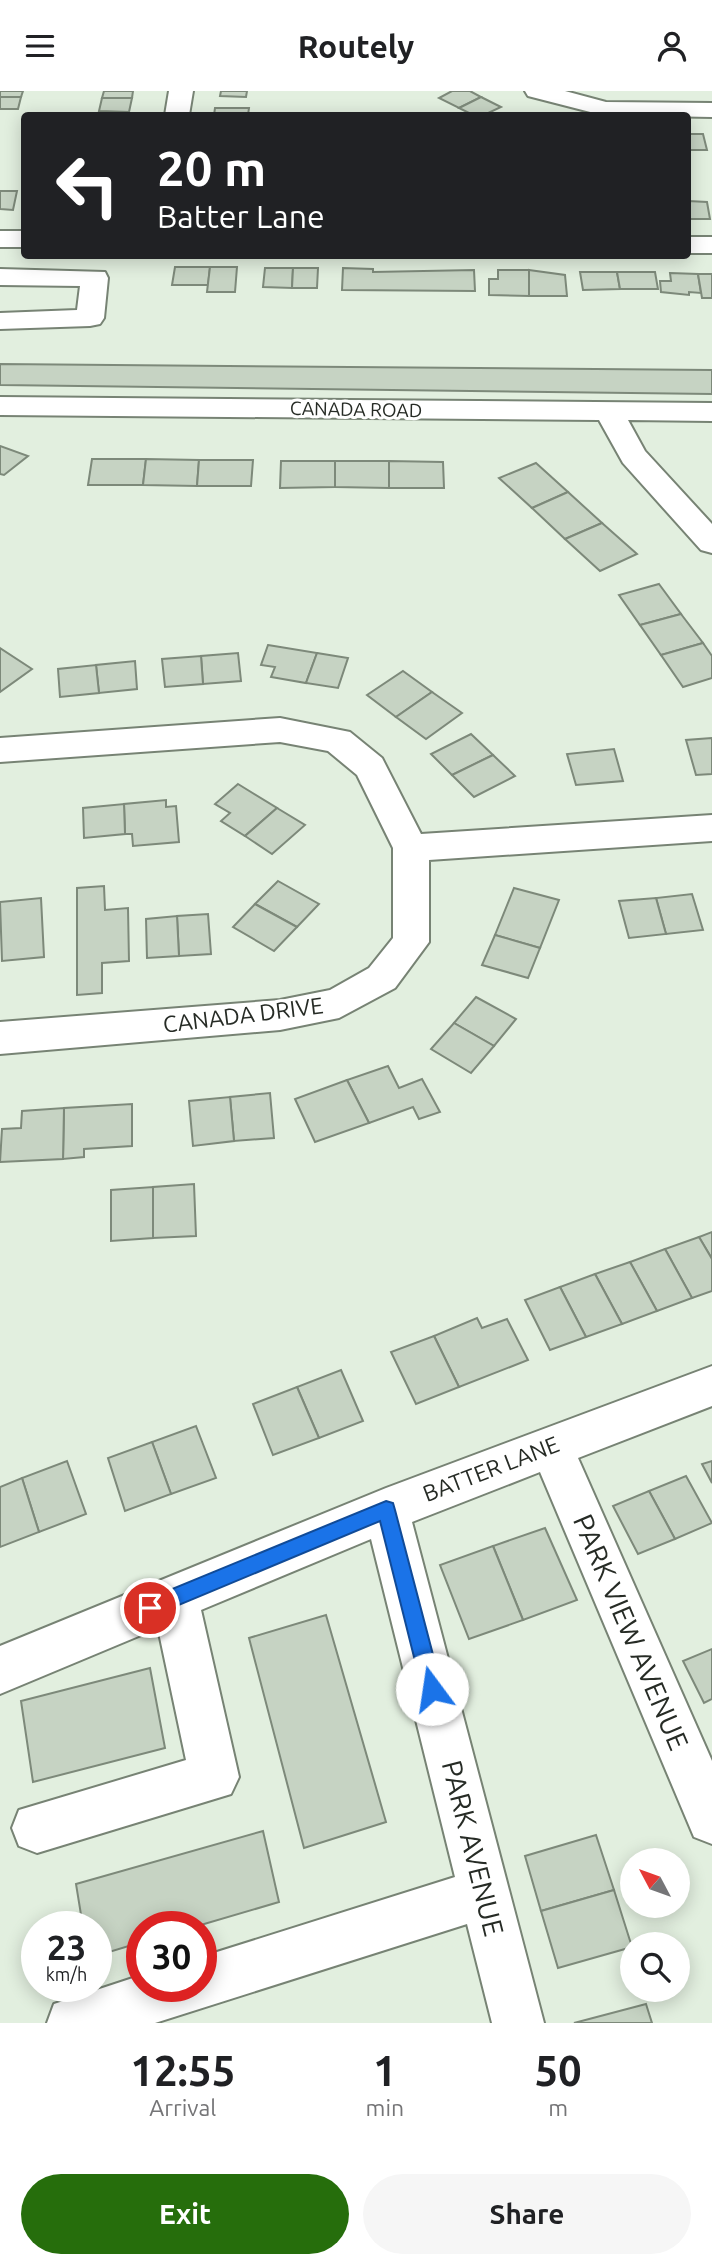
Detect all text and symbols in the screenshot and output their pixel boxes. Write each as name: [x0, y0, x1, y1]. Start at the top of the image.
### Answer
icon: menu: [21, 27, 59, 65]
icon: person: [653, 27, 691, 65]
text: Routely: [298, 28, 414, 64]
icon: left: [42, 140, 133, 231]
text: 20 m: [157, 140, 266, 195]
text: Batter Lane: [157, 198, 325, 234]
street label: CANADA ROAD: [290, 397, 422, 421]
street label: CANADA DRIVE: [161, 992, 324, 1037]
street label: BATTER LANE: [419, 1431, 562, 1506]
street label: PARK VIEW AVENUE: [568, 1509, 695, 1754]
pin: [120, 1578, 180, 1638]
icon: arrive: [131, 1589, 169, 1627]
position arrow: [395, 1652, 469, 1726]
street label: PARK AVENUE: [437, 1757, 510, 1939]
north arrow: [620, 1848, 690, 1918]
map controls: [620, 1848, 690, 2002]
speed limit sign: 30: [126, 1911, 217, 2002]
text: 23: [47, 1927, 86, 1967]
button: search: [620, 1932, 690, 2002]
text: km/h: [46, 1964, 87, 1984]
text: 12:55: [130, 2047, 235, 2094]
text: 1: [373, 2047, 397, 2094]
text: 50: [534, 2047, 582, 2094]
text: Arrival: [149, 2095, 216, 2120]
text: min: [366, 2095, 404, 2120]
text: m: [548, 2095, 568, 2120]
button: Exit: [21, 2174, 349, 2254]
button: Share: [363, 2174, 691, 2254]

